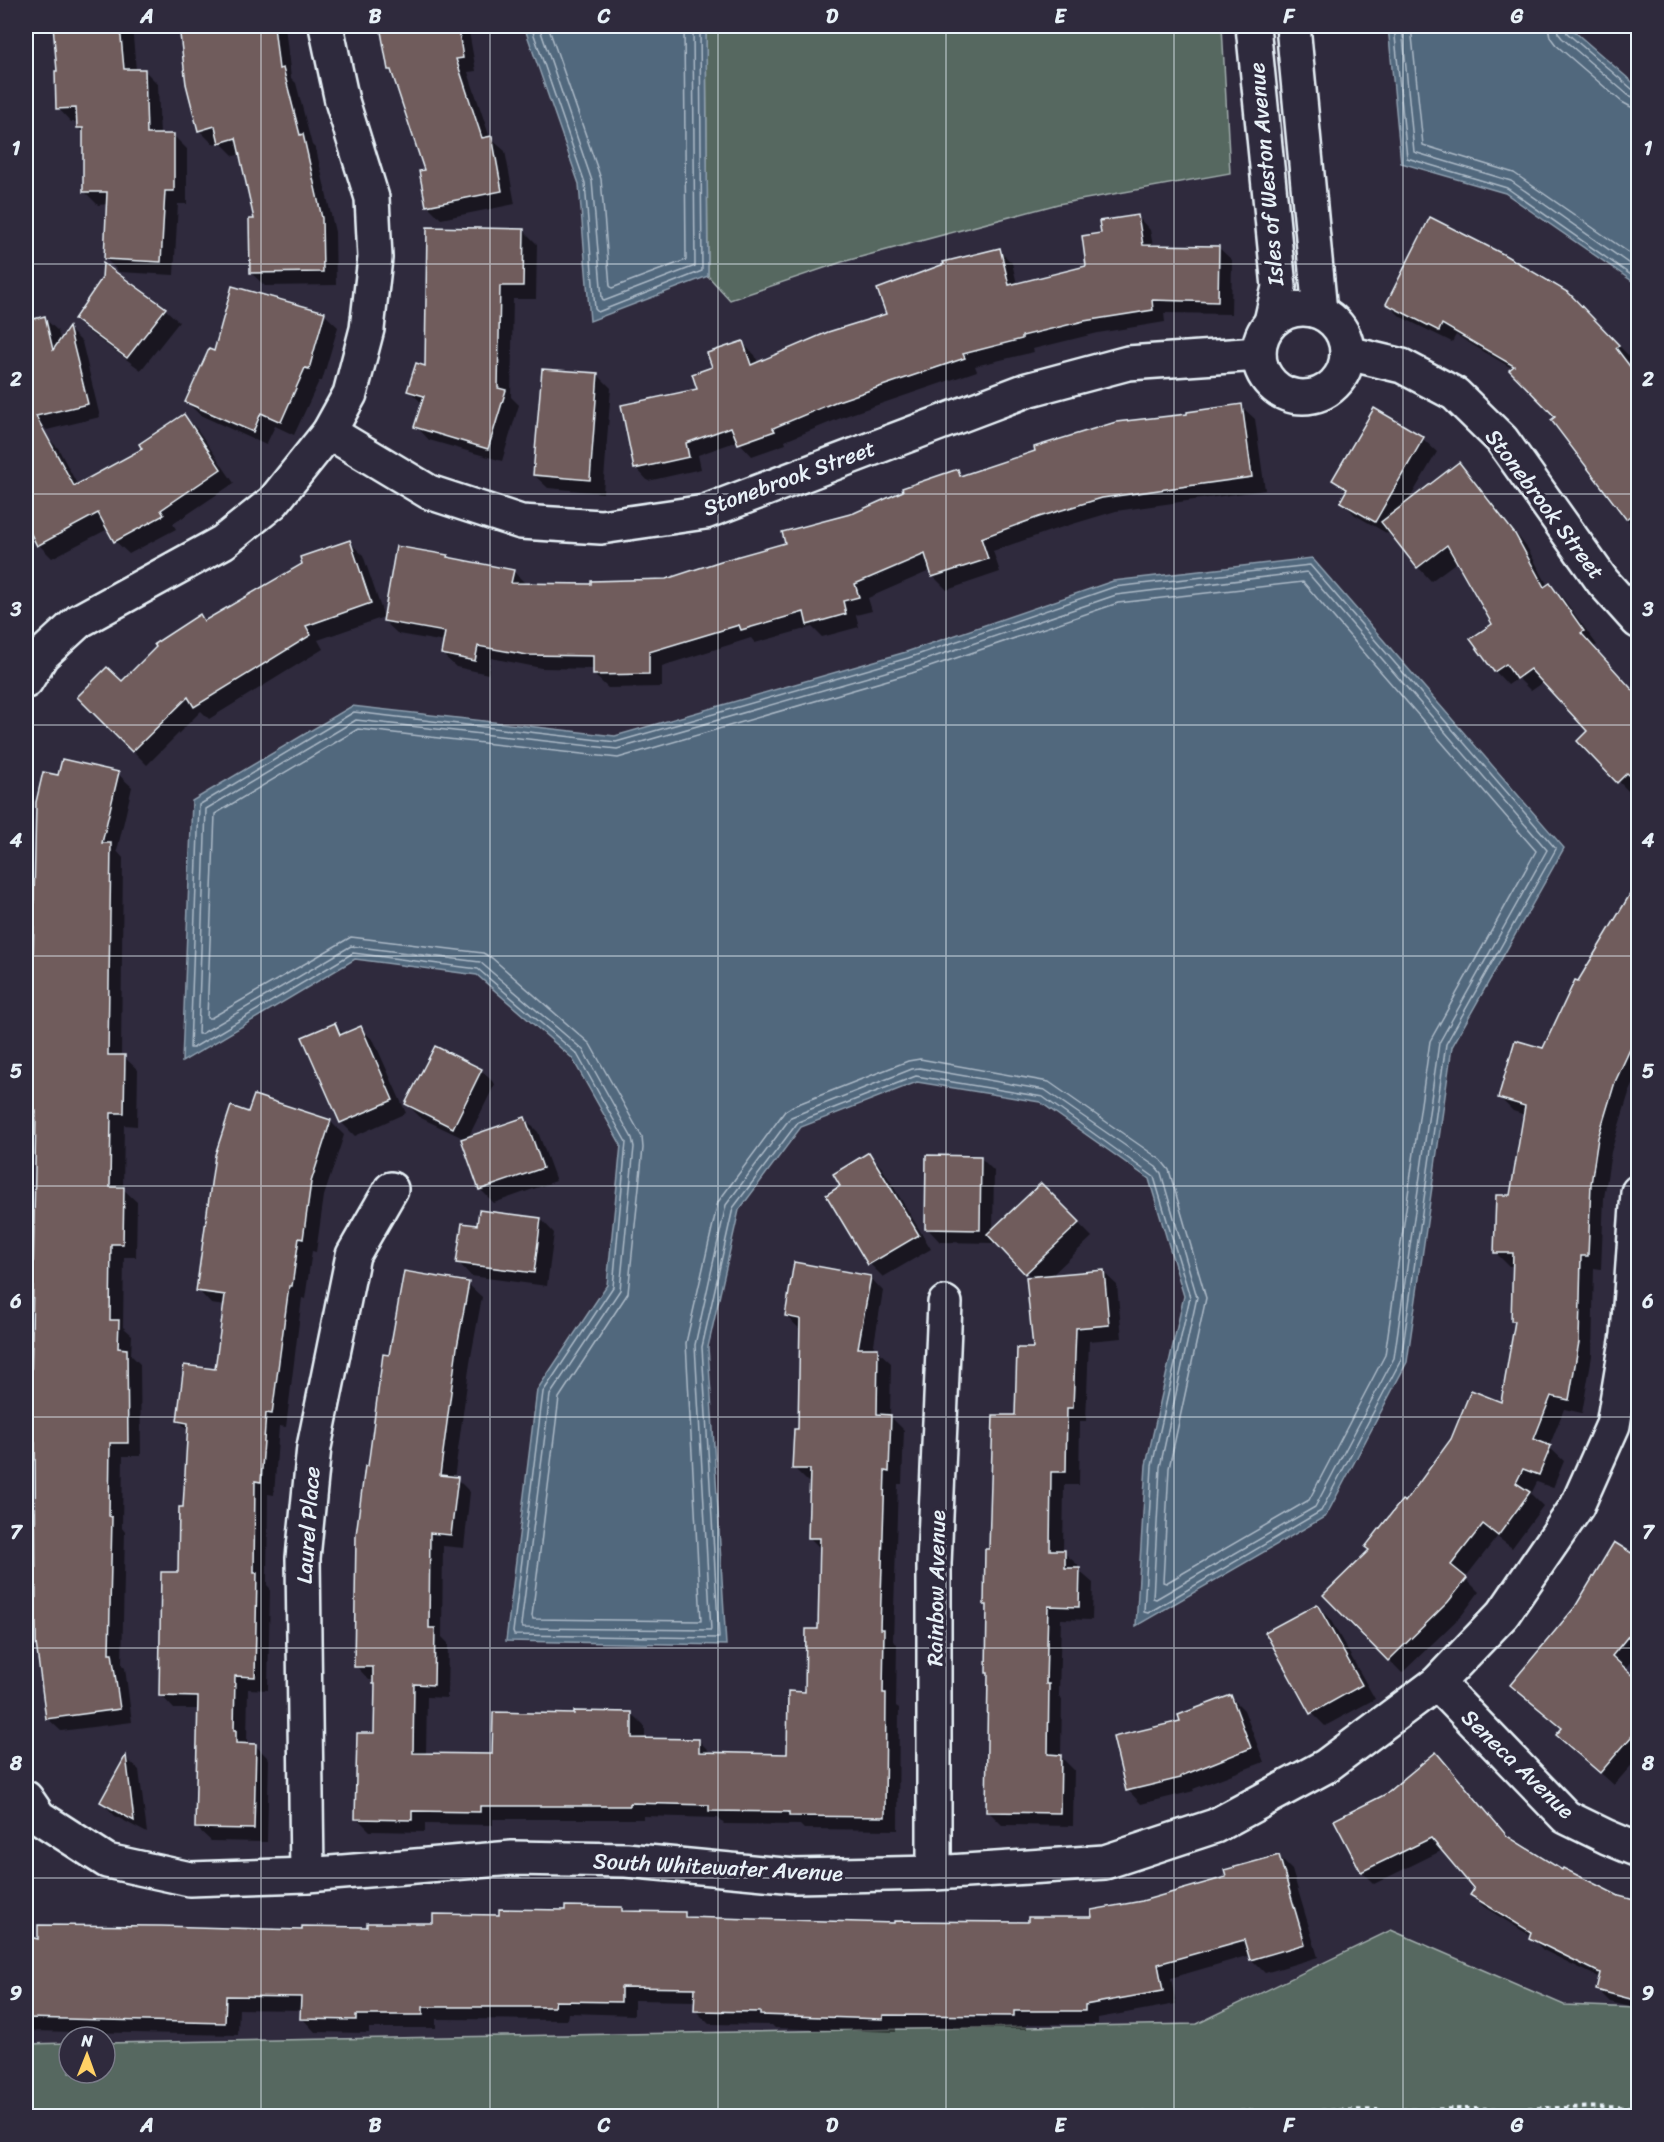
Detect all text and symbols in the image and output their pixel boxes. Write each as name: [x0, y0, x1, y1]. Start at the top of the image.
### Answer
text: A: [139, 0, 154, 34]
text: B: [369, 0, 382, 34]
text: C: [597, 0, 611, 34]
text: D: [826, 0, 839, 34]
text: E: [1054, 0, 1067, 34]
text: F: [1283, 0, 1296, 34]
text: G: [1510, 0, 1524, 34]
street label: Isles of Weston Avenue: [1237, 61, 1295, 288]
text: 1: [12, 131, 21, 166]
text: 1: [1644, 131, 1653, 166]
text: 2: [9, 362, 22, 397]
text: 2: [1641, 362, 1654, 397]
street label: Stonebrook Street: [1475, 420, 1615, 588]
street label: Stonebrook Street: [697, 429, 881, 527]
text: 3: [10, 592, 22, 627]
text: 3: [1642, 592, 1654, 627]
text: 4: [9, 823, 23, 858]
text: 4: [1641, 823, 1655, 858]
text: 5: [10, 1054, 22, 1089]
text: 5: [1642, 1054, 1654, 1089]
text: 6: [9, 1284, 22, 1319]
text: 6: [1641, 1284, 1654, 1319]
street label: Laurel Place: [284, 1465, 332, 1585]
street label: Rainbow Avenue: [915, 1509, 957, 1666]
text: 7: [10, 1515, 23, 1550]
text: 7: [1642, 1515, 1655, 1550]
street label: Seneca Avenue: [1452, 1699, 1584, 1829]
text: 8: [9, 1746, 23, 1781]
text: 8: [1641, 1746, 1655, 1781]
street label: South Whitewater Avenue: [592, 1841, 844, 1893]
text: 9: [10, 1976, 22, 2011]
text: 9: [1642, 1976, 1654, 2011]
north arrow: [57, 2025, 117, 2085]
text: N: [80, 2026, 94, 2055]
text: A: [139, 2108, 154, 2142]
text: B: [369, 2108, 382, 2142]
text: C: [597, 2108, 611, 2142]
text: D: [826, 2108, 839, 2142]
text: E: [1054, 2108, 1067, 2142]
text: F: [1283, 2108, 1296, 2142]
text: G: [1510, 2108, 1524, 2142]

